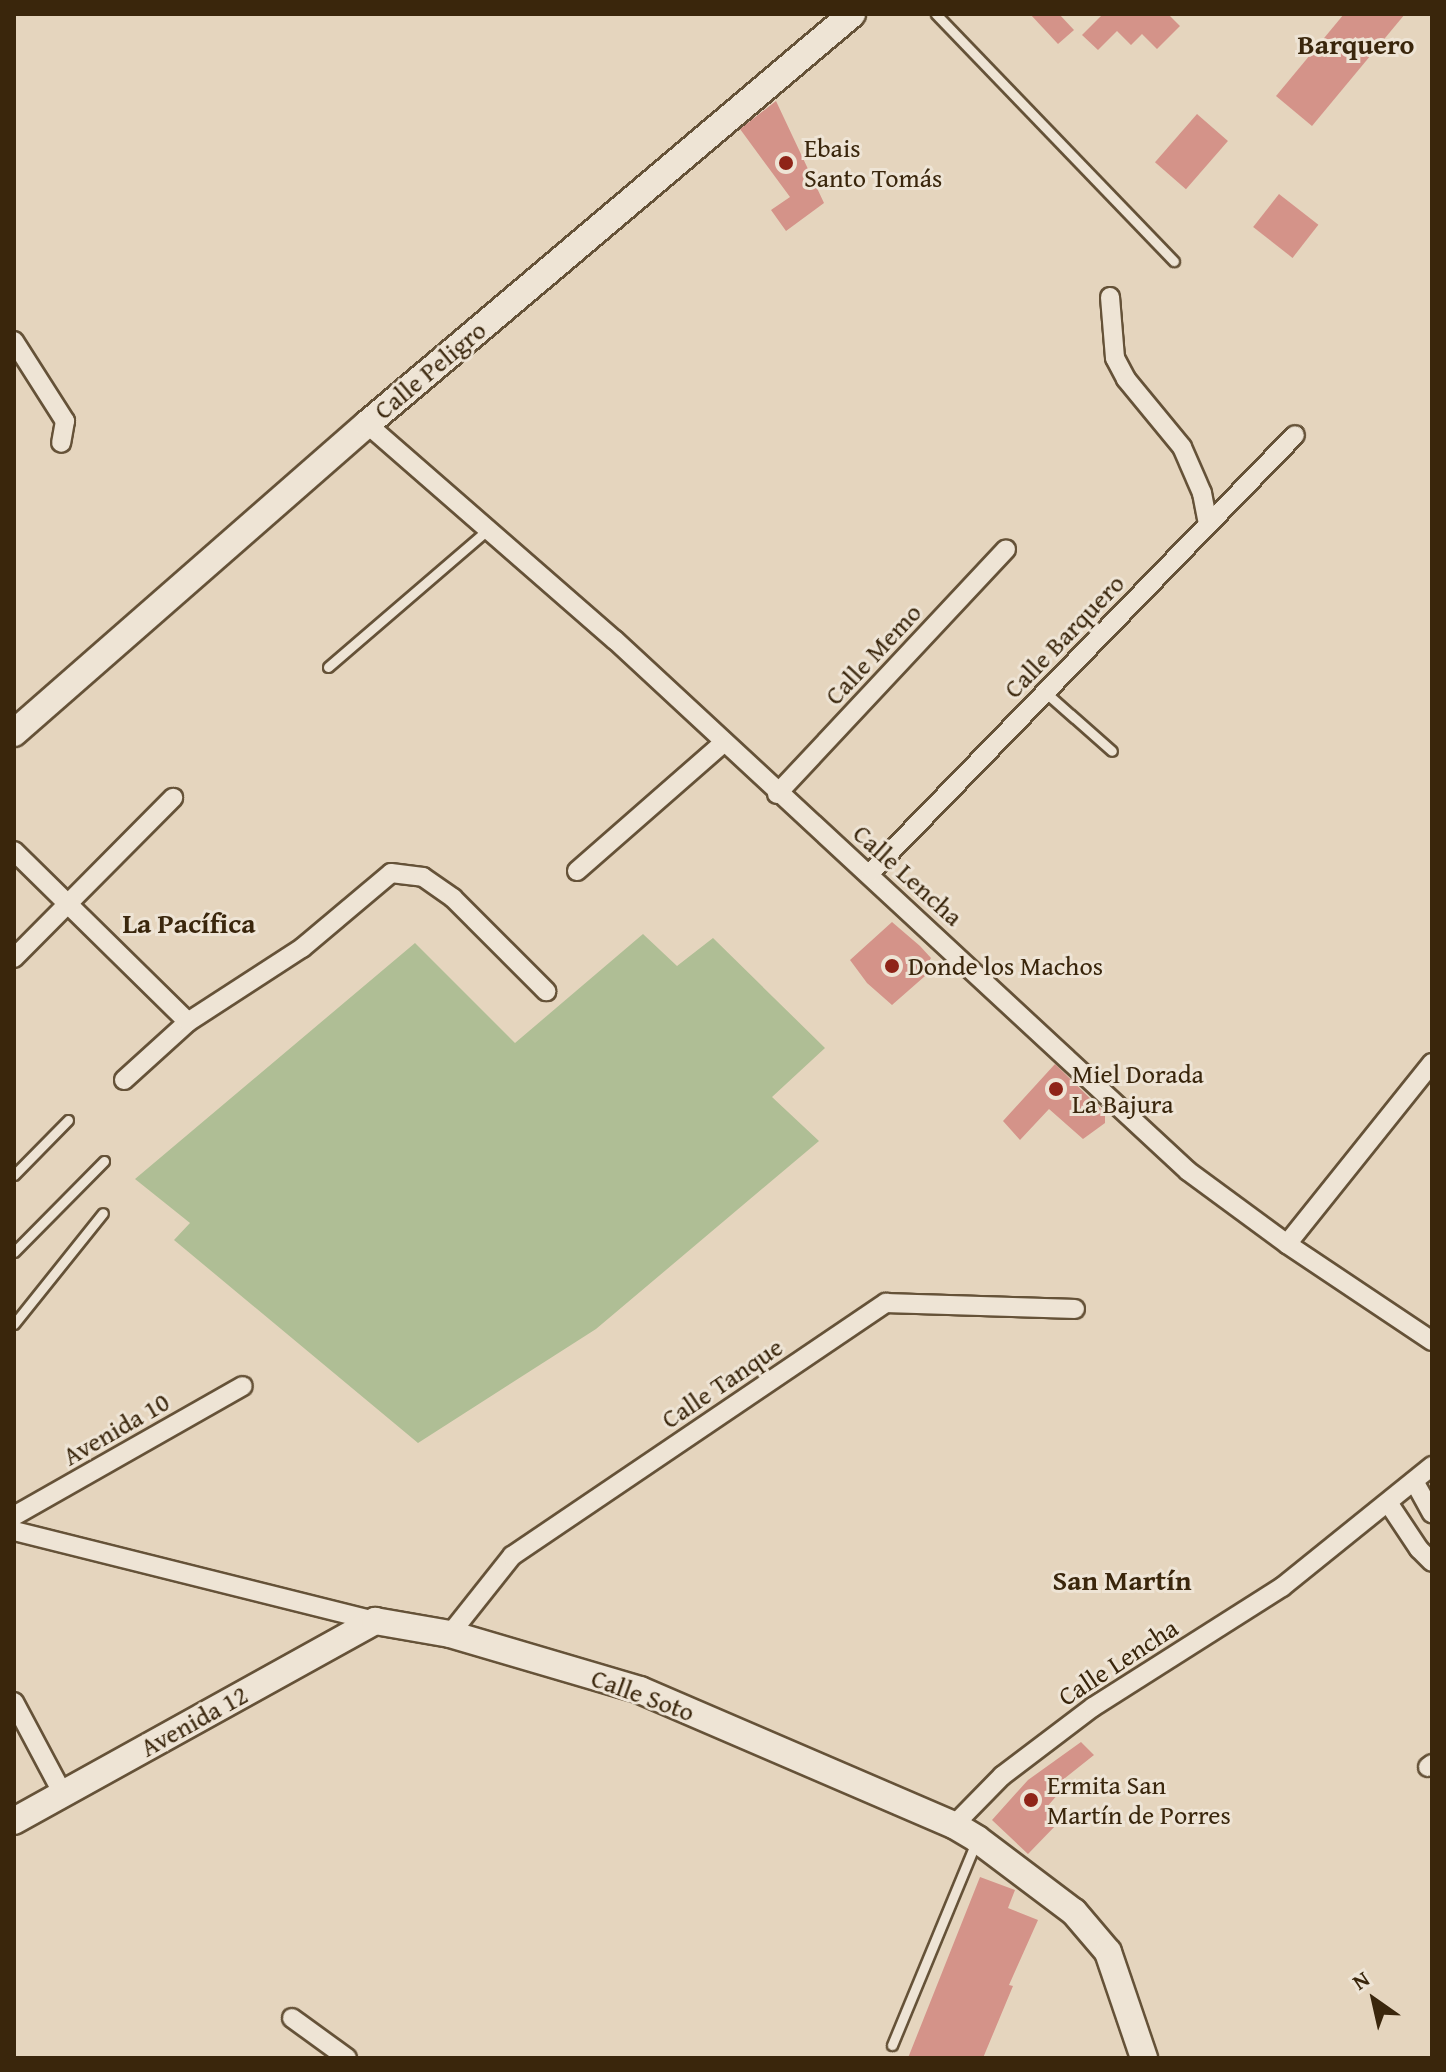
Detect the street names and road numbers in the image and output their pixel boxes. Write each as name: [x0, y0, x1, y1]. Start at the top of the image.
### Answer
street label: Calle Peligro: [368, 314, 492, 426]
street label: Calle Barquero: [997, 568, 1131, 704]
street label: Calle Memo: [818, 597, 928, 711]
street label: Calle Lencha: [847, 818, 969, 932]
street label: Calle Tanque: [656, 1331, 788, 1435]
street label: Avenida 10: [57, 1386, 175, 1472]
street label: Calle Lencha: [1052, 1612, 1184, 1712]
street label: Calle Soto: [587, 1662, 699, 1728]
street label: Avenida 12: [135, 1679, 253, 1763]

